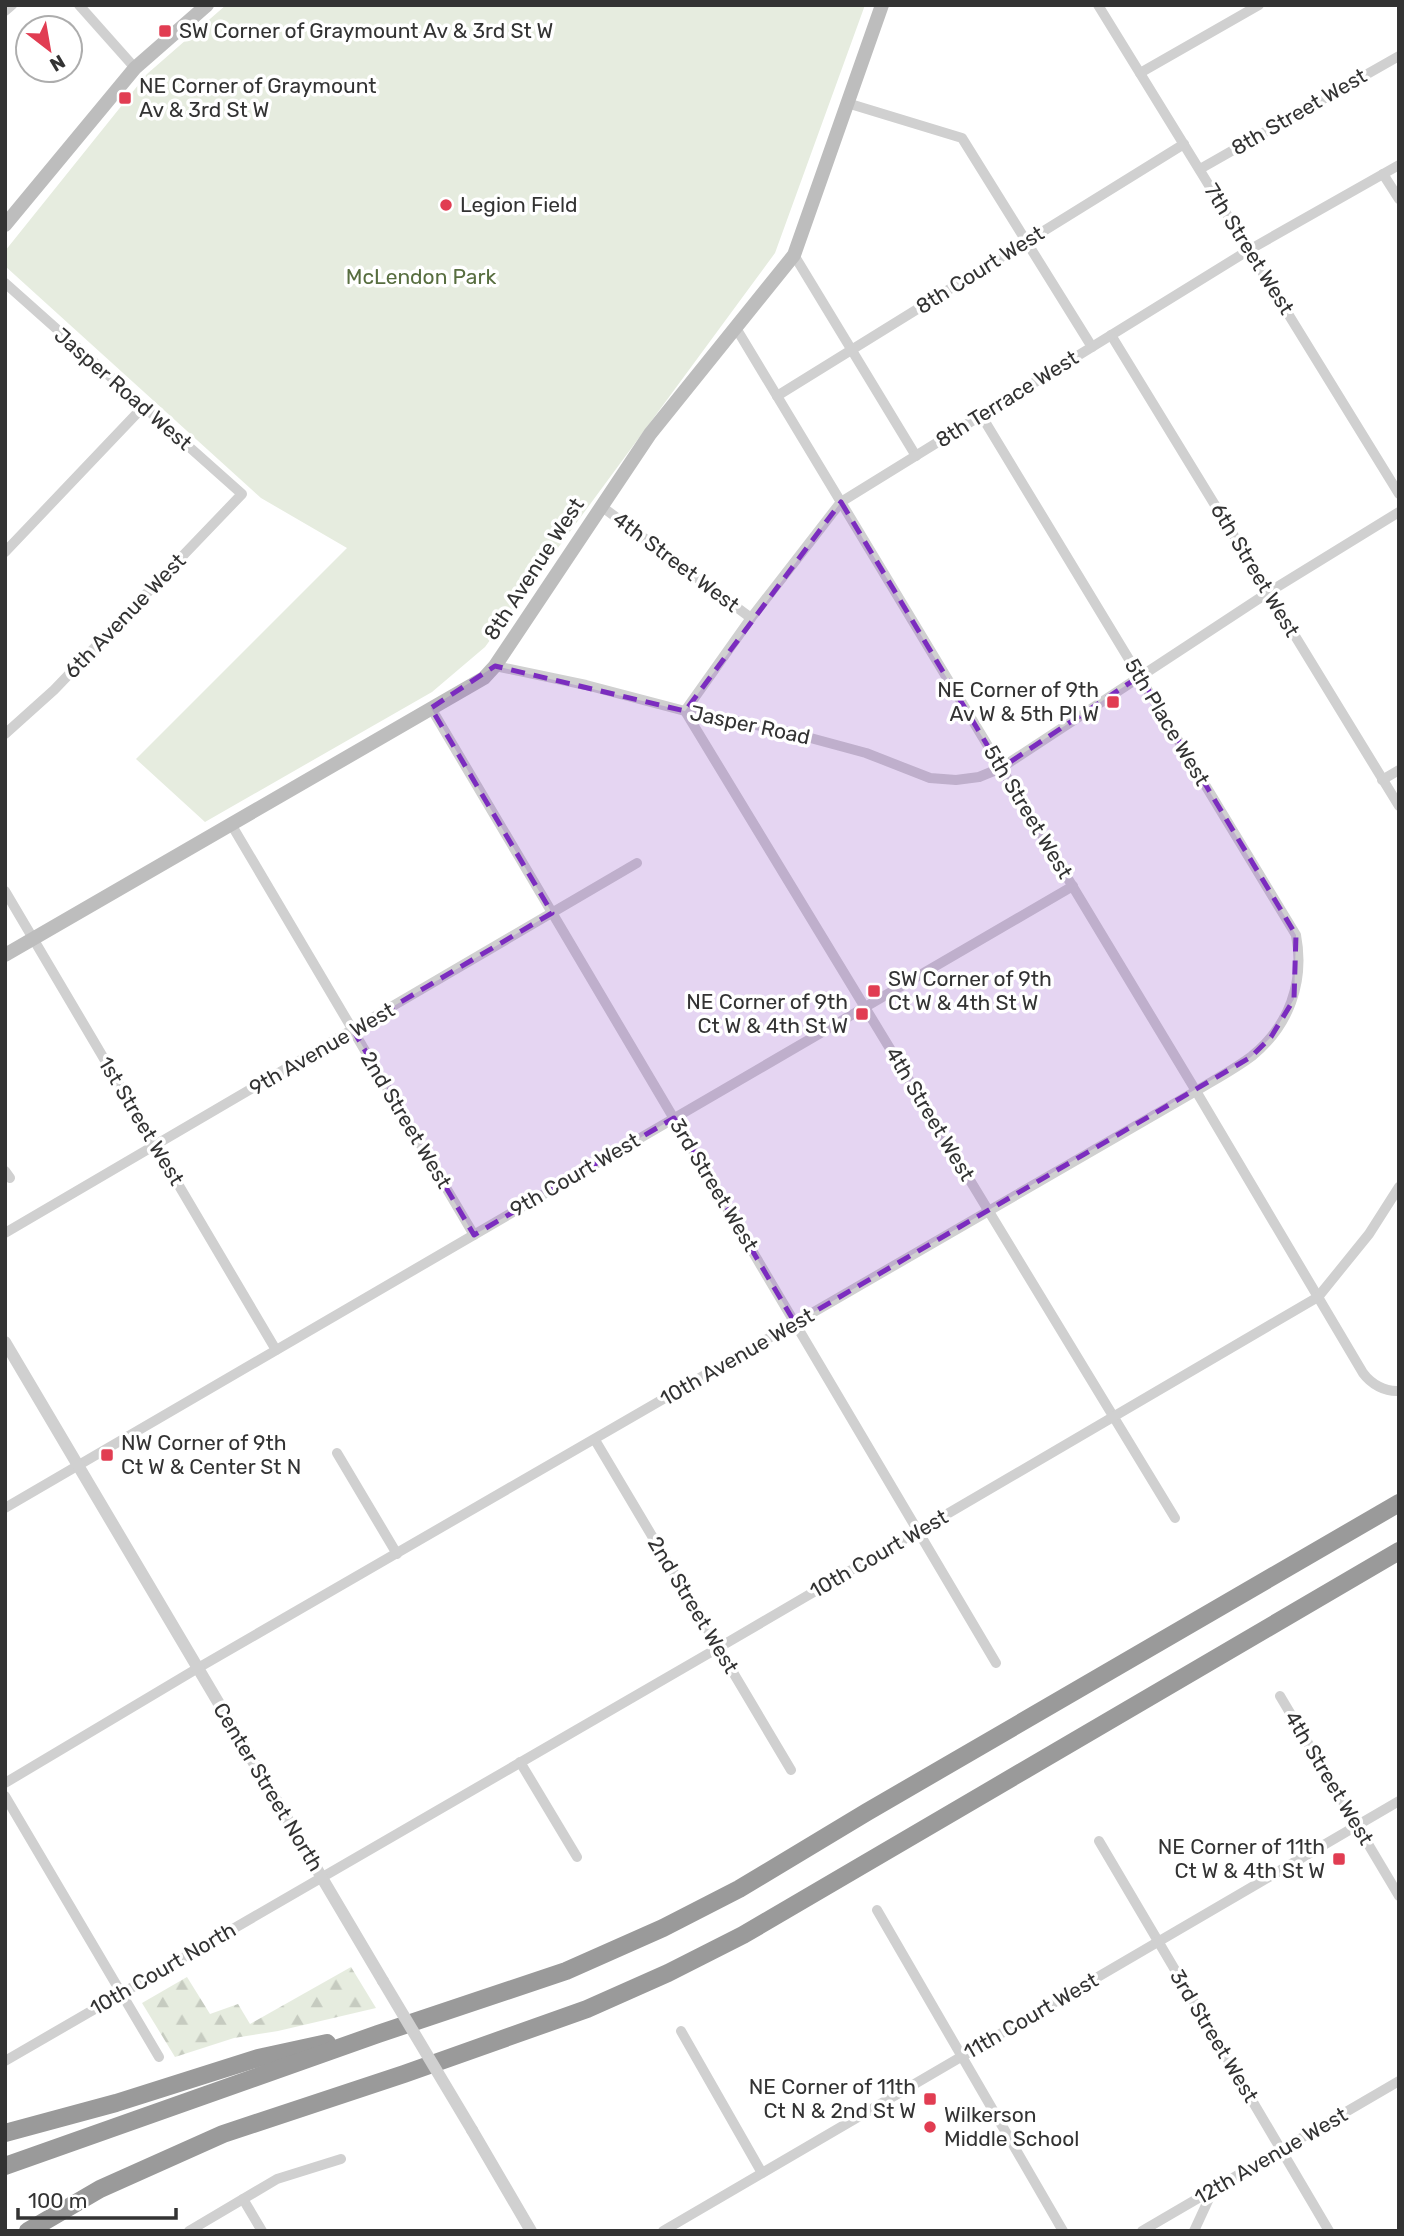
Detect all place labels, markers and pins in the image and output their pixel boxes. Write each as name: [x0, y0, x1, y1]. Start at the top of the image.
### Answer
place label: SW Corner of Graymount Av & 3rd St W: [179, 18, 553, 43]
marker: SW Corner of Graymount Av & 3rd St W: [157, 23, 173, 39]
place label: NE Corner of Graymount Av & 3rd St W: [139, 73, 377, 122]
marker: NE Corner of Graymount Av & 3rd St W: [117, 90, 133, 106]
place label: Legion Field: [460, 192, 578, 217]
marker: Legion Field: [438, 197, 454, 213]
place label: NE Corner of 9th Av W & 5th Pl W: [937, 677, 1099, 726]
marker: NE Corner of 9th Av W & 5th Pl W: [1105, 694, 1121, 710]
place label: SW Corner of 9th Ct W & 4th St W: [888, 966, 1052, 1015]
marker: SW Corner of 9th Ct W & 4th St W: [866, 983, 882, 999]
place label: NE Corner of 9th Ct W & 4th St W: [686, 989, 848, 1038]
marker: NE Corner of 9th Ct W & 4th St W: [854, 1006, 870, 1022]
place label: NW Corner of 9th Ct W & Center St N: [121, 1430, 301, 1479]
marker: NW Corner of 9th Ct W & Center St N: [99, 1447, 115, 1463]
place label: NE Corner of 11th Ct W & 4th St W: [1158, 1834, 1325, 1883]
marker: NE Corner of 11th Ct W & 4th St W: [1331, 1851, 1347, 1867]
place label: NE Corner of 11th Ct N & 2nd St W: [749, 2074, 916, 2123]
marker: NE Corner of 11th Ct N & 2nd St W: [922, 2091, 938, 2107]
place label: Wilkerson Middle School: [944, 2102, 1079, 2151]
marker: Wilkerson Middle School: [922, 2119, 938, 2135]

